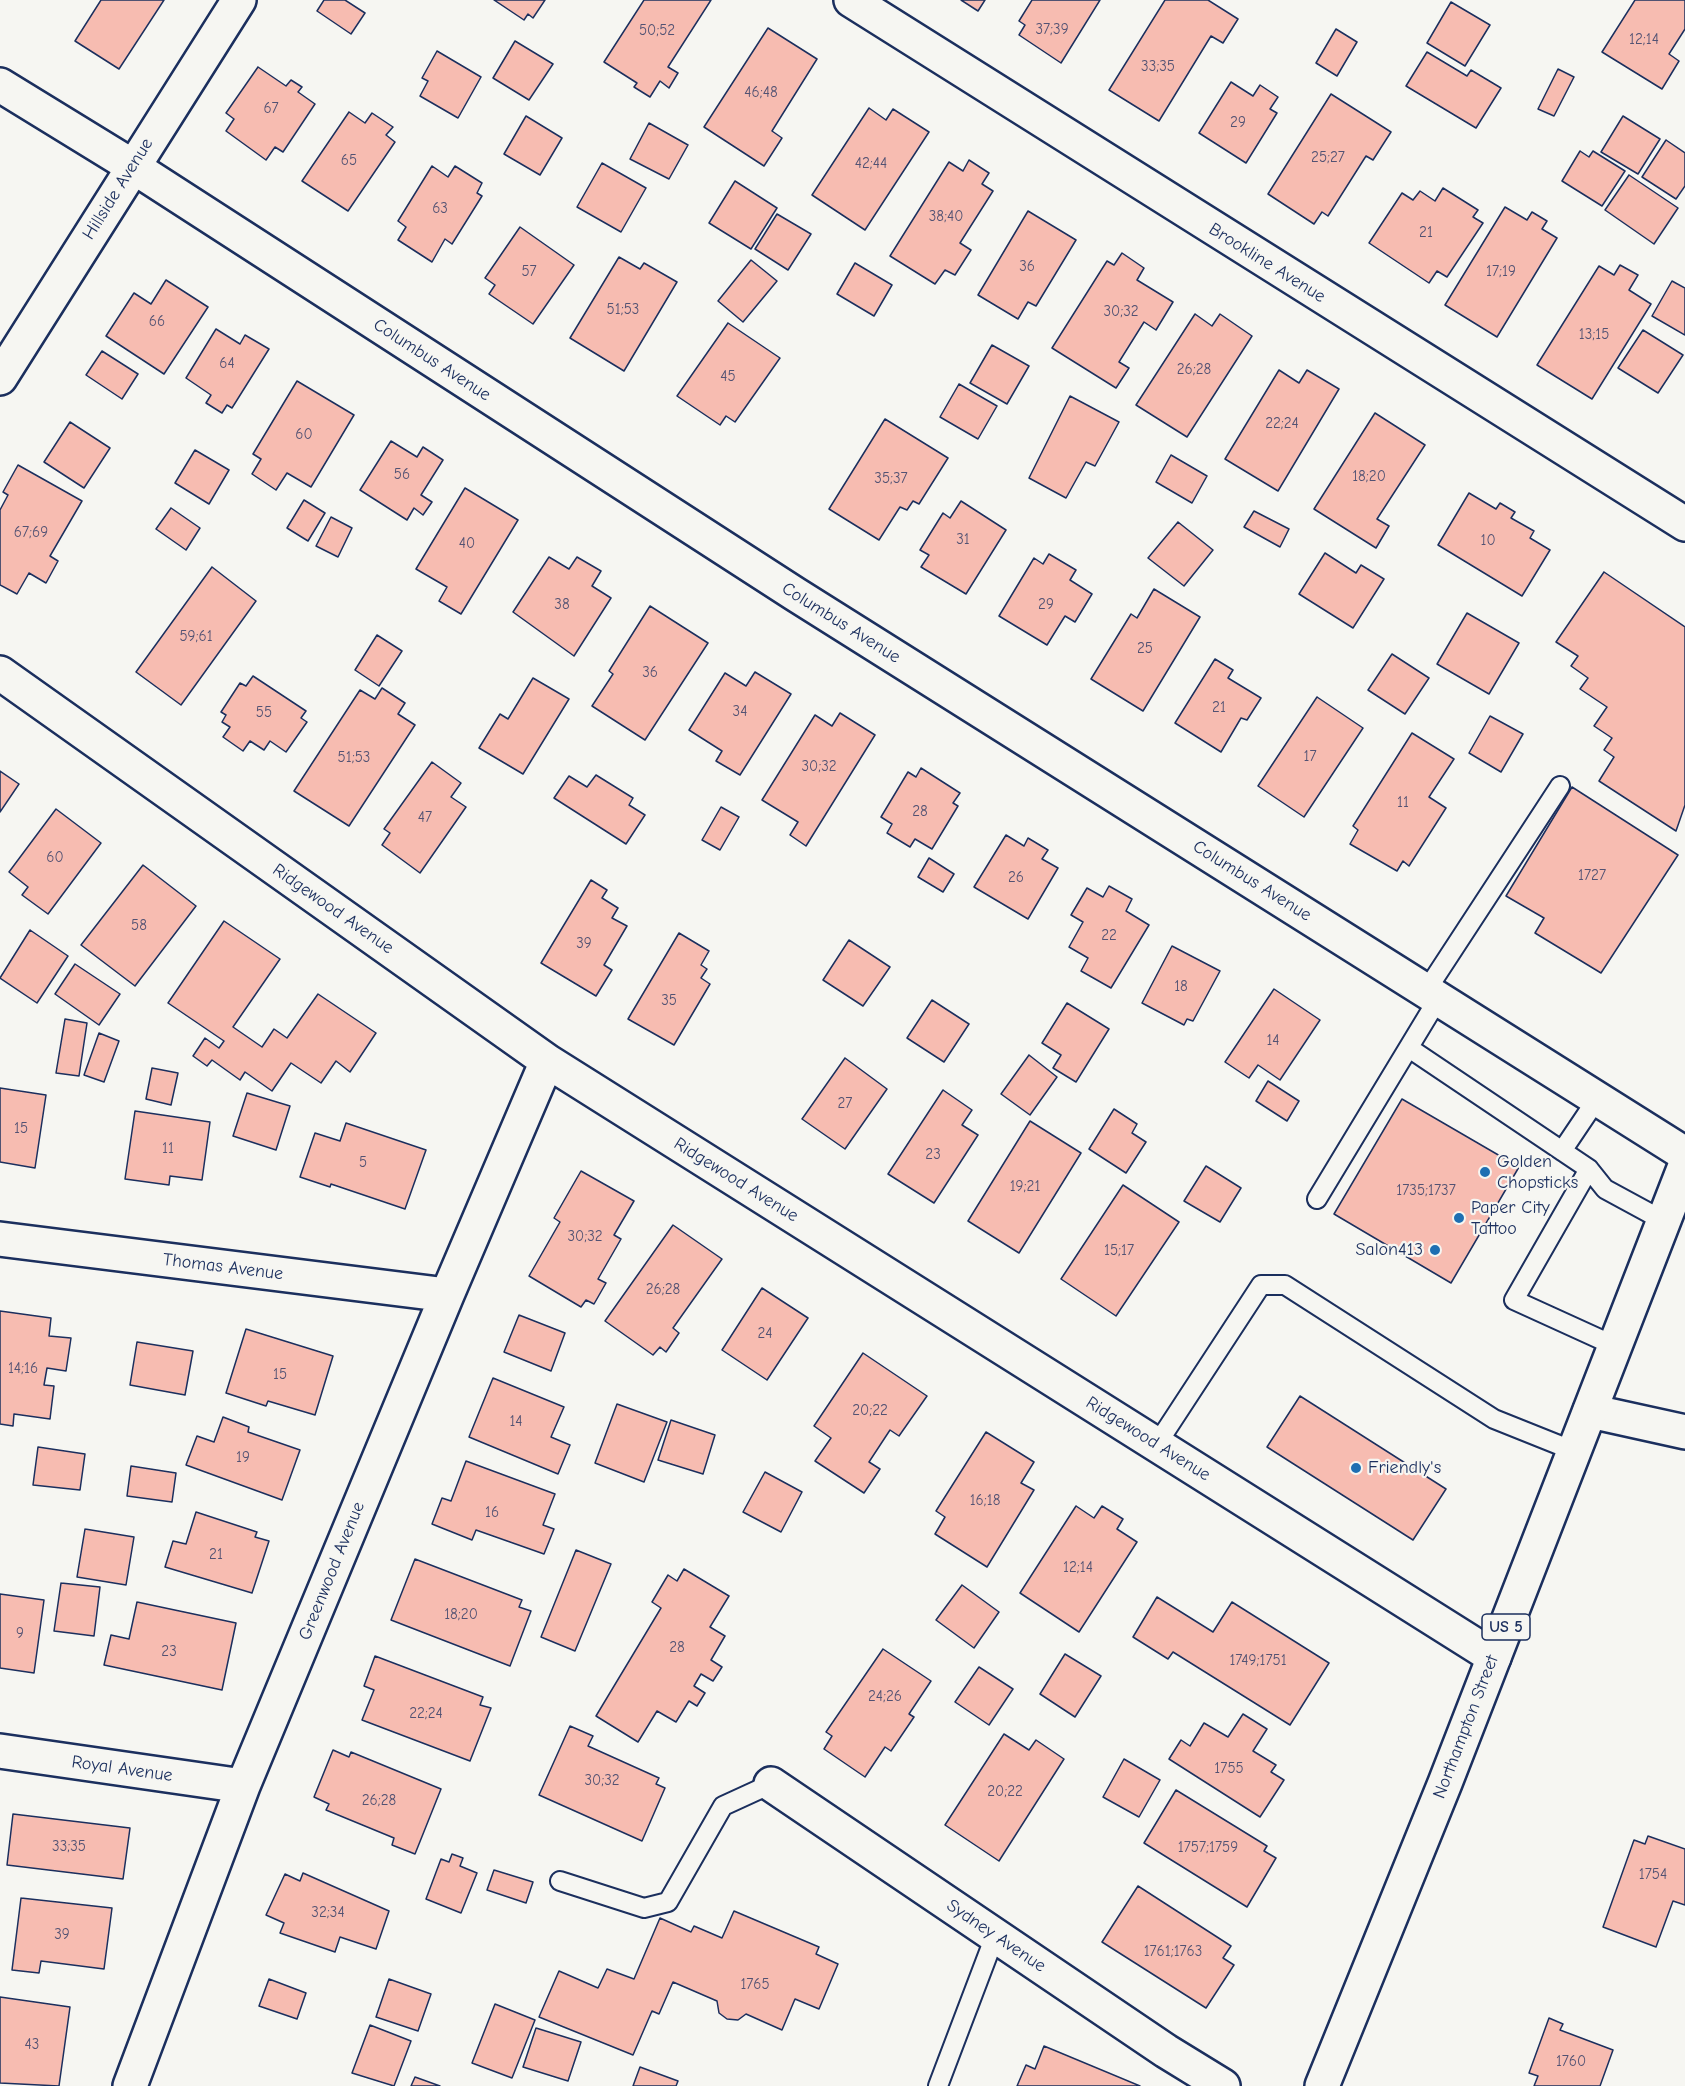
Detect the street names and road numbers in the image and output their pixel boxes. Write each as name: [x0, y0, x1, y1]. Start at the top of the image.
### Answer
street label: Hillside Avenue: [78, 134, 158, 244]
street label: Brookline Avenue: [1205, 218, 1329, 308]
street label: Columbus Avenue: [369, 314, 495, 406]
street label: Columbus Avenue: [778, 578, 904, 668]
street label: Columbus Avenue: [1189, 836, 1315, 926]
street label: Ridgewood Avenue: [268, 859, 398, 959]
street label: Ridgewood Avenue: [670, 1133, 802, 1227]
street label: Thomas Avenue: [162, 1249, 284, 1285]
street label: Ridgewood Avenue: [1082, 1392, 1214, 1486]
street label: Greenwood Avenue: [294, 1499, 370, 1643]
road number: US 5: [1482, 1614, 1530, 1640]
street label: Northampton Street: [1429, 1652, 1503, 1802]
street label: Royal Avenue: [70, 1751, 174, 1787]
street label: Sydney Avenue: [942, 1895, 1050, 1977]

